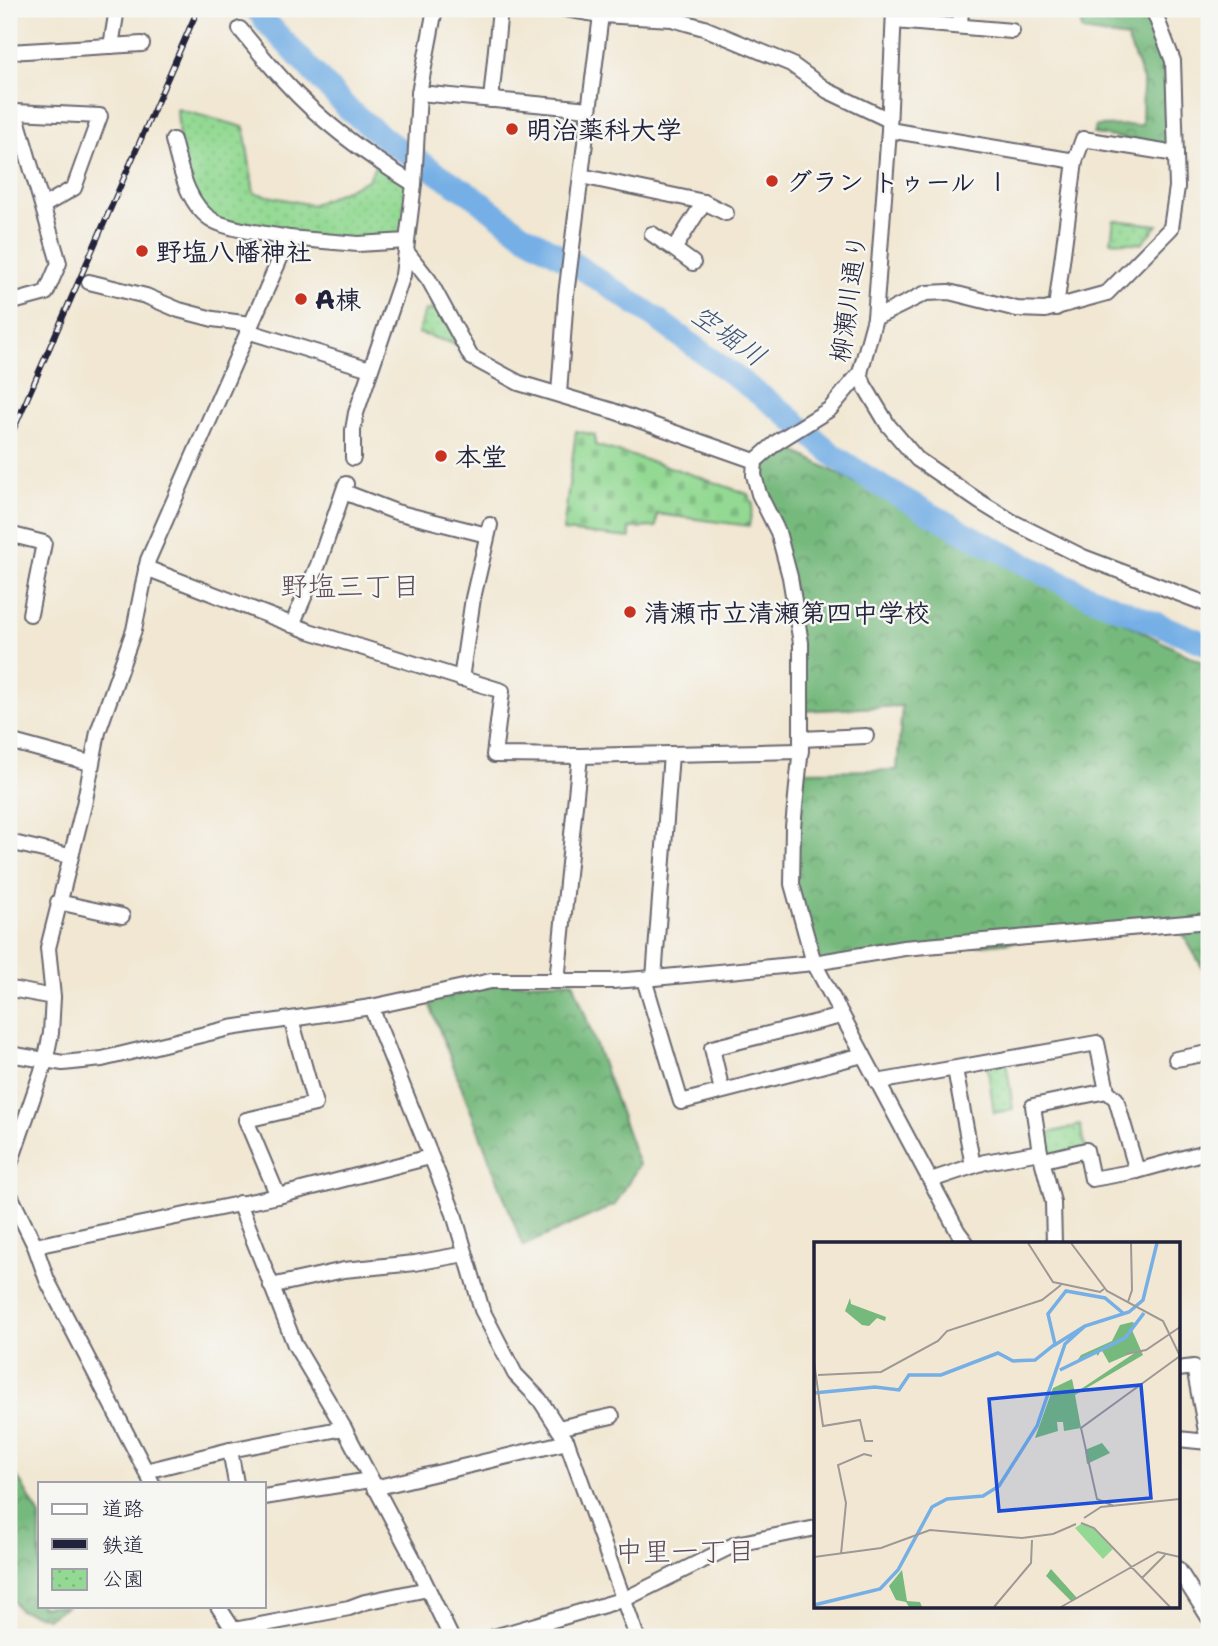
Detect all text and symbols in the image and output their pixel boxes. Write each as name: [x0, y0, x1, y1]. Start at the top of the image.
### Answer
place label: 明治薬科大学: [526, 112, 682, 147]
marker: 明治薬科大学: [504, 121, 520, 137]
place label: グラン トゥール Ⅰ: [786, 164, 1011, 199]
marker: グラン トゥール Ⅰ: [764, 173, 780, 189]
street label: 柳瀬川通り: [822, 231, 874, 365]
place label: 野塩八幡神社: [156, 234, 312, 269]
marker: 野塩八幡神社: [134, 243, 150, 259]
place label: A棟: [315, 282, 361, 317]
marker: A棟: [293, 291, 309, 307]
water label: 空堀川: [684, 295, 774, 375]
place label: 本堂: [455, 439, 507, 474]
marker: 本堂: [433, 448, 449, 464]
district label: 野塩三丁目: [280, 567, 420, 605]
place label: 清瀬市立清瀬第四中学校: [644, 595, 930, 630]
marker: 清瀬市立清瀬第四中学校: [622, 604, 638, 620]
inset map: [814, 1242, 1180, 1608]
legend: [38, 1482, 266, 1608]
text: 道路: [102, 1495, 144, 1523]
text: 鉄道: [102, 1531, 144, 1559]
district label: 中里一丁目: [615, 1532, 755, 1570]
text: 公園: [102, 1565, 144, 1593]

